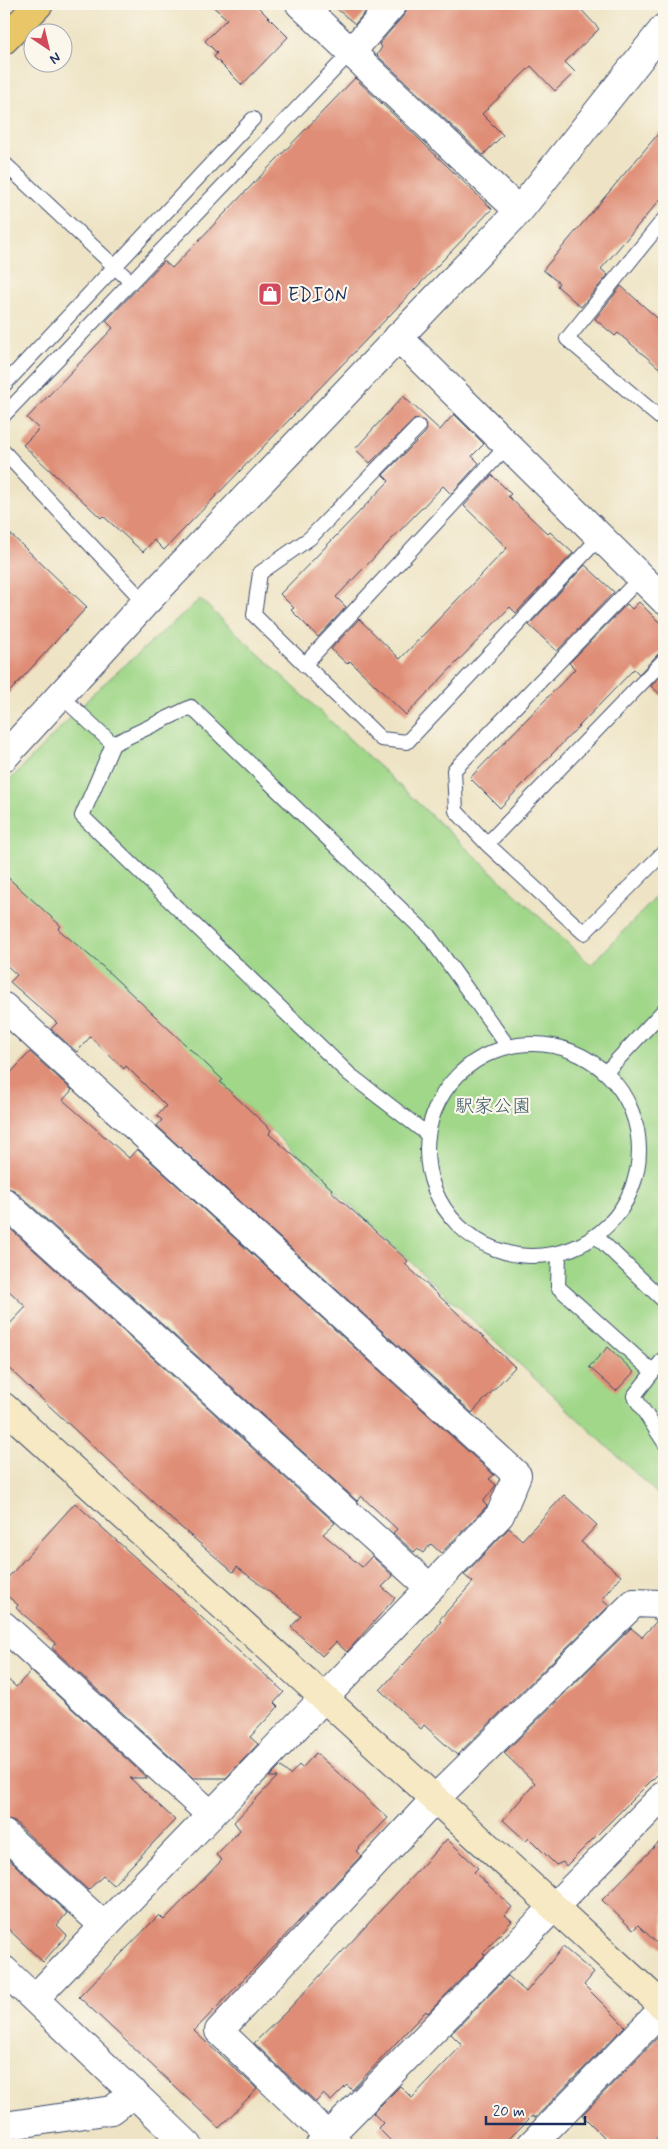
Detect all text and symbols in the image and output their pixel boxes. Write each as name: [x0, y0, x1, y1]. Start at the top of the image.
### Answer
north arrow: [22, 22, 72, 72]
text: N: [46, 48, 64, 68]
shop icon: EDION: [257, 281, 283, 307]
place label: EDION: [288, 283, 348, 308]
park label: 駅家公園: [455, 1094, 531, 1119]
scale bar: [486, 2094, 584, 2126]
text: 20 m: [493, 2102, 525, 2122]

